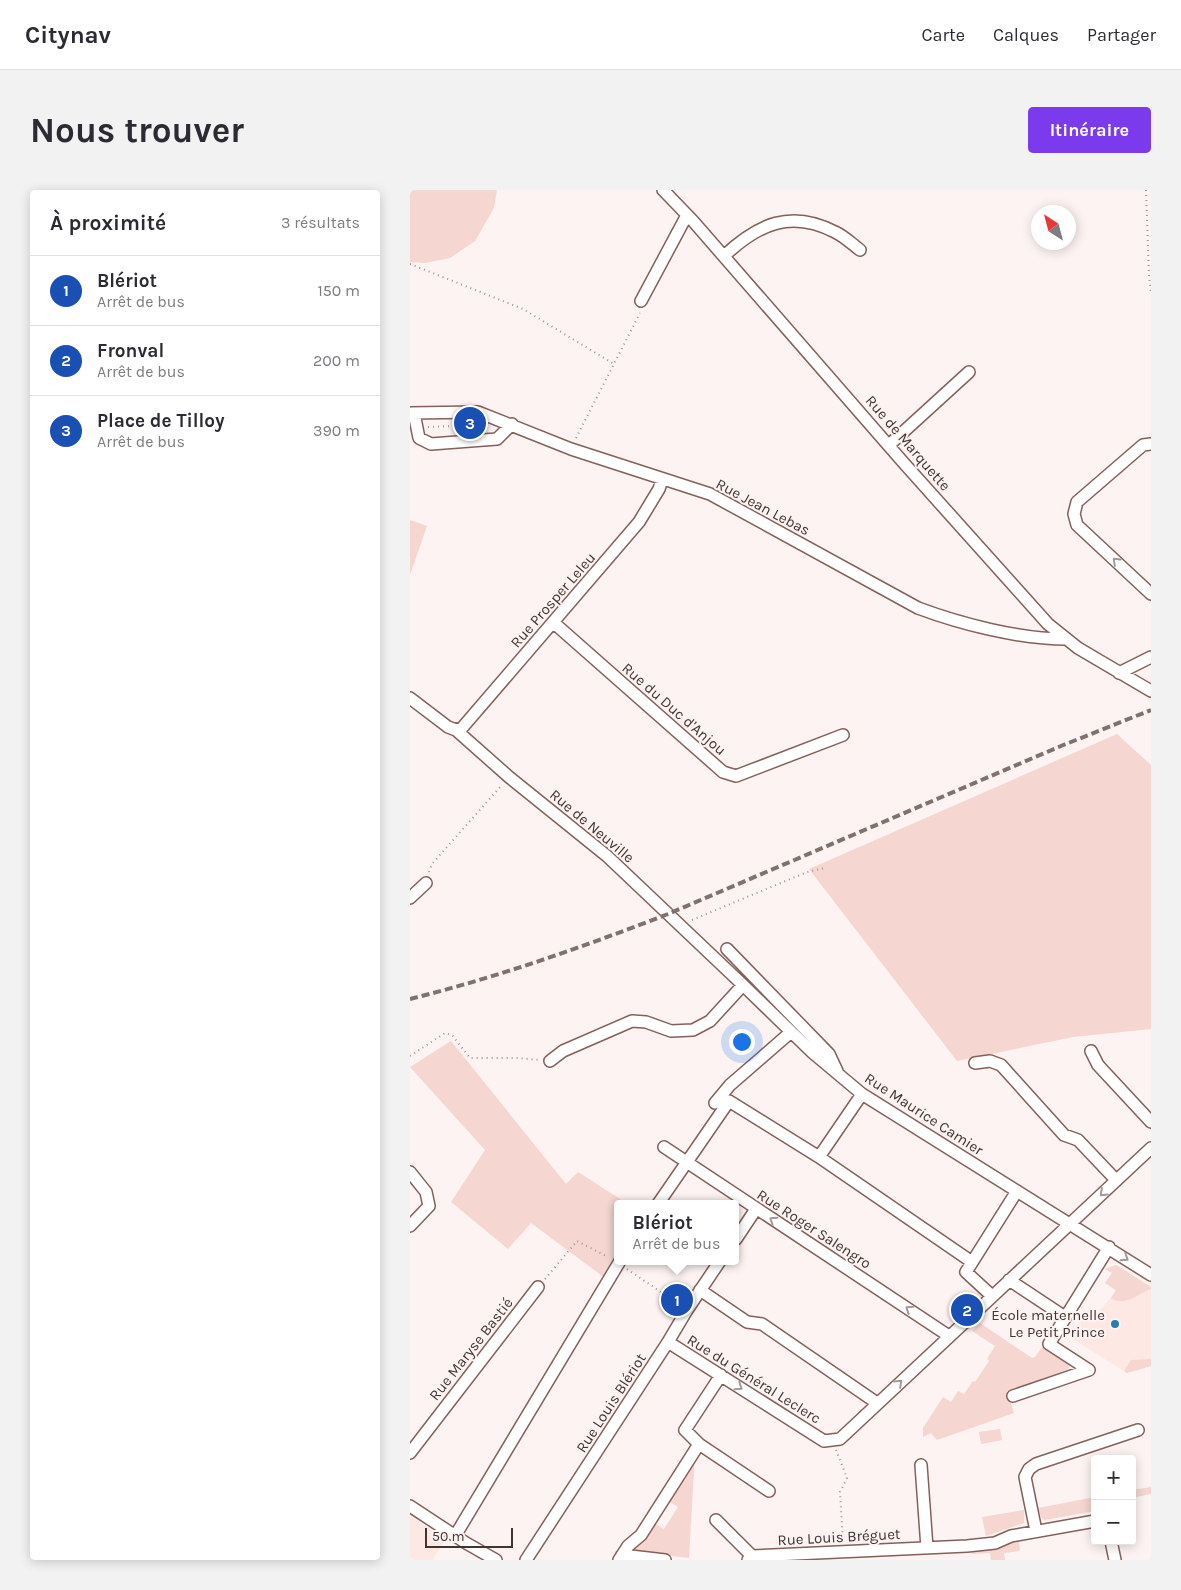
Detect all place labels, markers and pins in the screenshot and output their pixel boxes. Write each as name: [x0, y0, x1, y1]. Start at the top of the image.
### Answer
pin: 3: [454, 404, 486, 442]
pin: 1: [661, 1281, 693, 1319]
pin: 2: [951, 1291, 983, 1329]
place label: École maternelle Le Petit Prince: [991, 1306, 1105, 1341]
marker: École maternelle Le Petit Prince: [1109, 1318, 1121, 1330]

